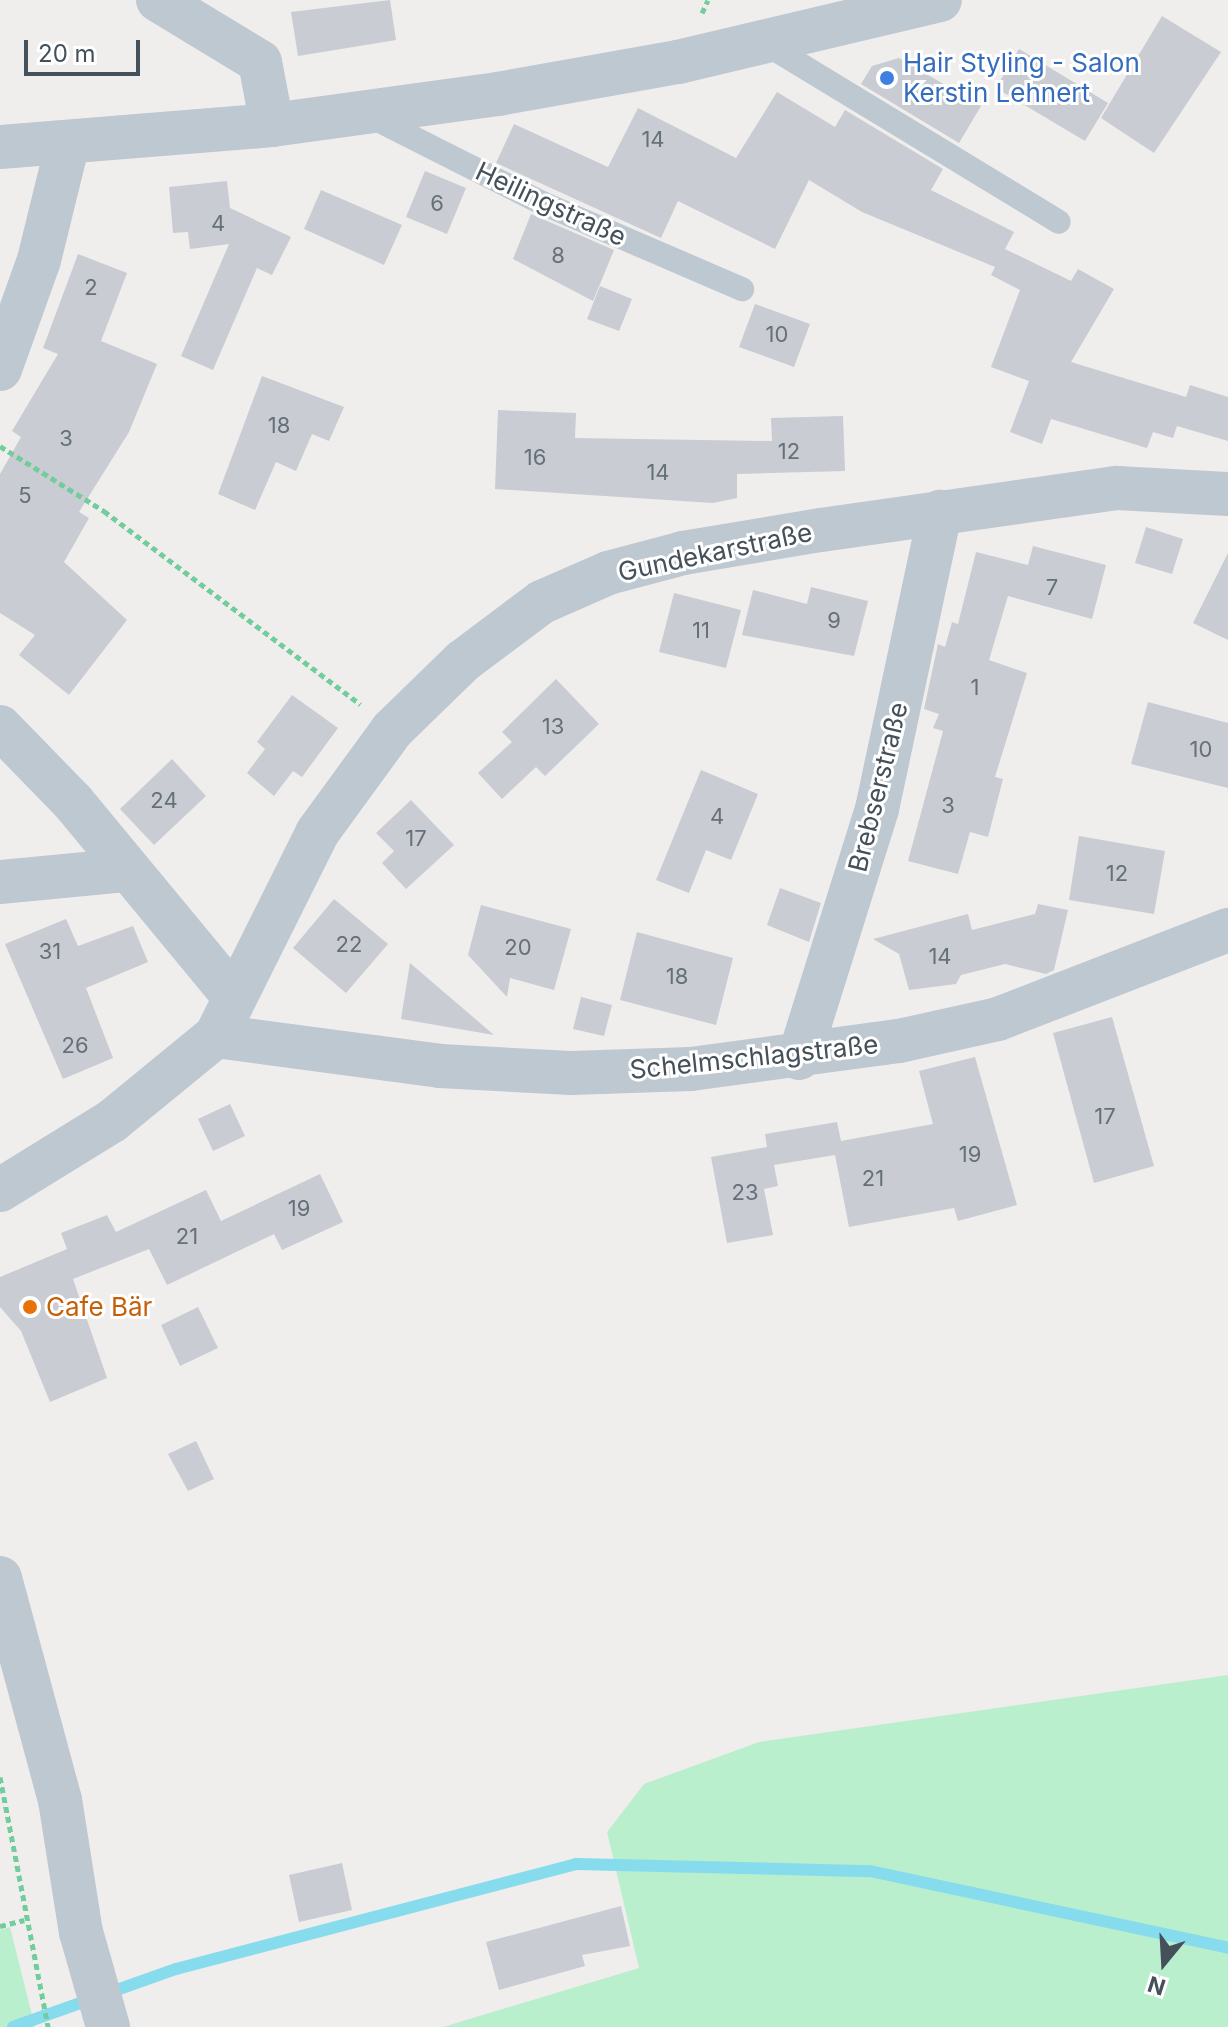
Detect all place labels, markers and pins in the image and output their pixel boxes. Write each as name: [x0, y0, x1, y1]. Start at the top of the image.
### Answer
place label: Hair Styling - Salon Kerstin Lehnert: [903, 47, 1140, 108]
marker: Hair Styling - Salon Kerstin Lehnert: [878, 69, 896, 87]
place label: Cafe Bär: [46, 1291, 152, 1323]
marker: Cafe Bär: [21, 1298, 39, 1316]

